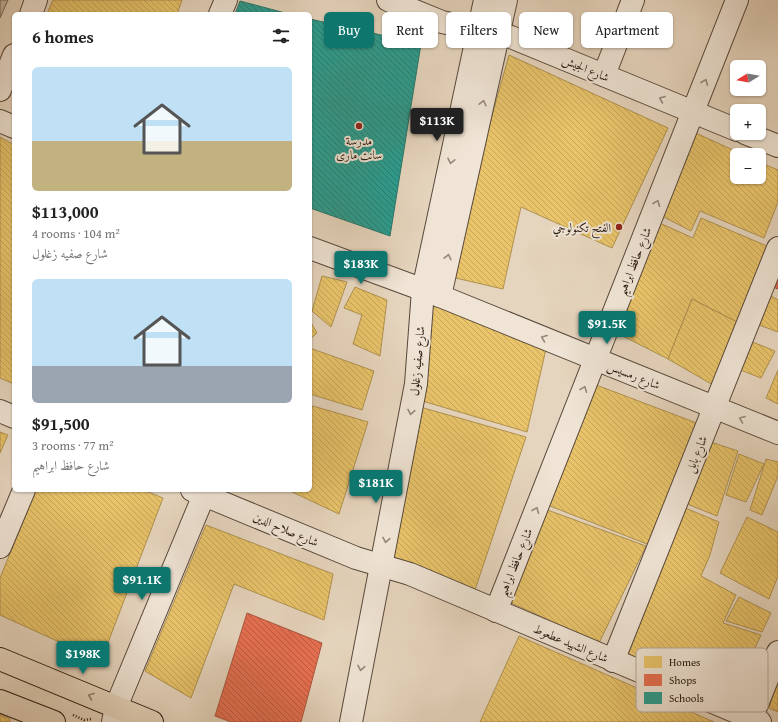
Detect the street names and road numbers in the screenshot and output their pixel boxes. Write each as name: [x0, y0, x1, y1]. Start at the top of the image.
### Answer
street label: شارع الجيش: [559, 50, 612, 88]
street label: شارع حافظ ابراهيم: [613, 224, 659, 299]
street label: شارع صفيه زغلول: [405, 325, 432, 397]
street label: شارع رمسيس: [604, 357, 663, 396]
street label: شارع بابل: [681, 433, 714, 476]
street label: شارع صلاح الدين: [250, 508, 321, 553]
street label: شارع حافظ ابراهيم: [494, 525, 540, 600]
street label: شارع الشهيد عطعوط: [530, 620, 611, 669]

